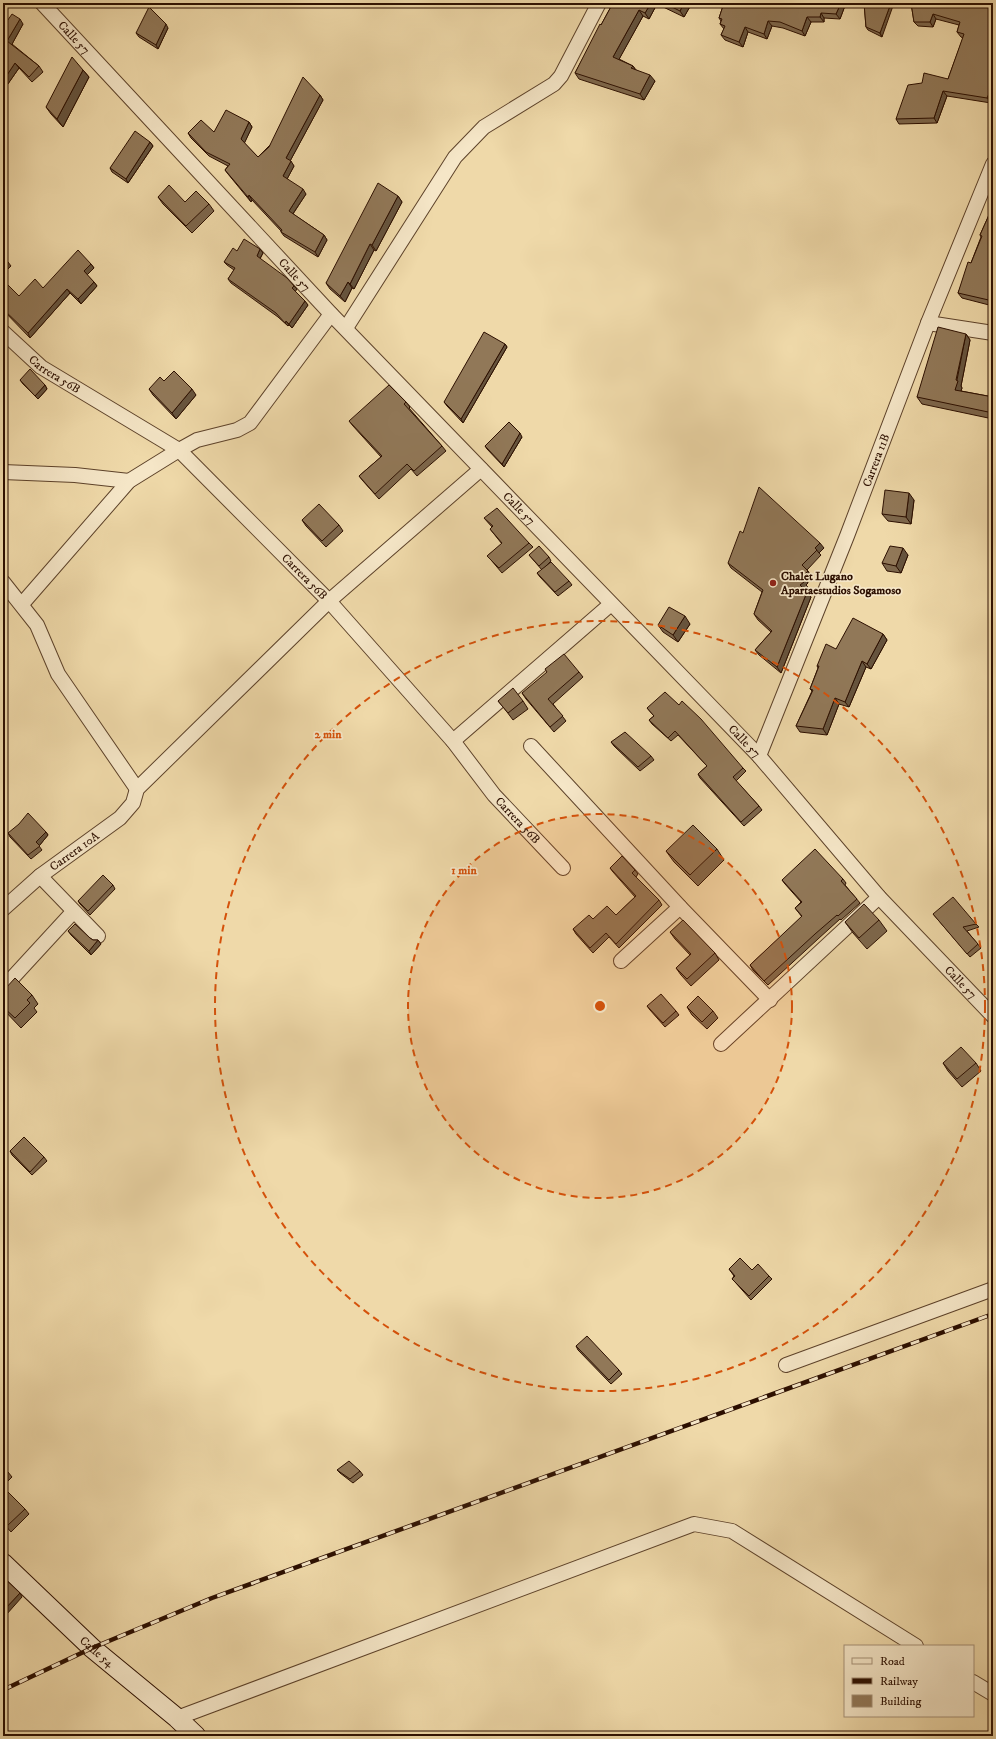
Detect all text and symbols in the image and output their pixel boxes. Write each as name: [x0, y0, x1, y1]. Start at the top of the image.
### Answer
street label: Calle 57: [55, 18, 93, 57]
street label: Calle 57: [275, 255, 314, 295]
street label: Carrera 56B: [26, 352, 83, 397]
street label: Carrera 11B: [859, 432, 893, 489]
street label: Calle 57: [500, 489, 538, 528]
street label: Carrera 56B: [279, 550, 331, 603]
place label: Chalet Lugano Apartaestudios Sogamoso: [780, 569, 901, 598]
marker: Chalet Lugano Apartaestudios Sogamoso: [768, 578, 778, 588]
street label: Calle 57: [725, 721, 764, 761]
text: 2 min: [315, 727, 342, 742]
street label: Carrera 56B: [492, 794, 543, 847]
street label: Carrera 10A: [47, 828, 102, 874]
text: 1 min: [451, 863, 477, 878]
street label: Calle 57: [941, 963, 980, 1002]
centre of rings: [593, 999, 607, 1013]
street label: Calle 54: [77, 1633, 118, 1671]
legend: [844, 1645, 974, 1717]
text: Road: [880, 1654, 905, 1669]
text: Railway: [880, 1674, 918, 1689]
text: Building: [880, 1694, 921, 1709]

